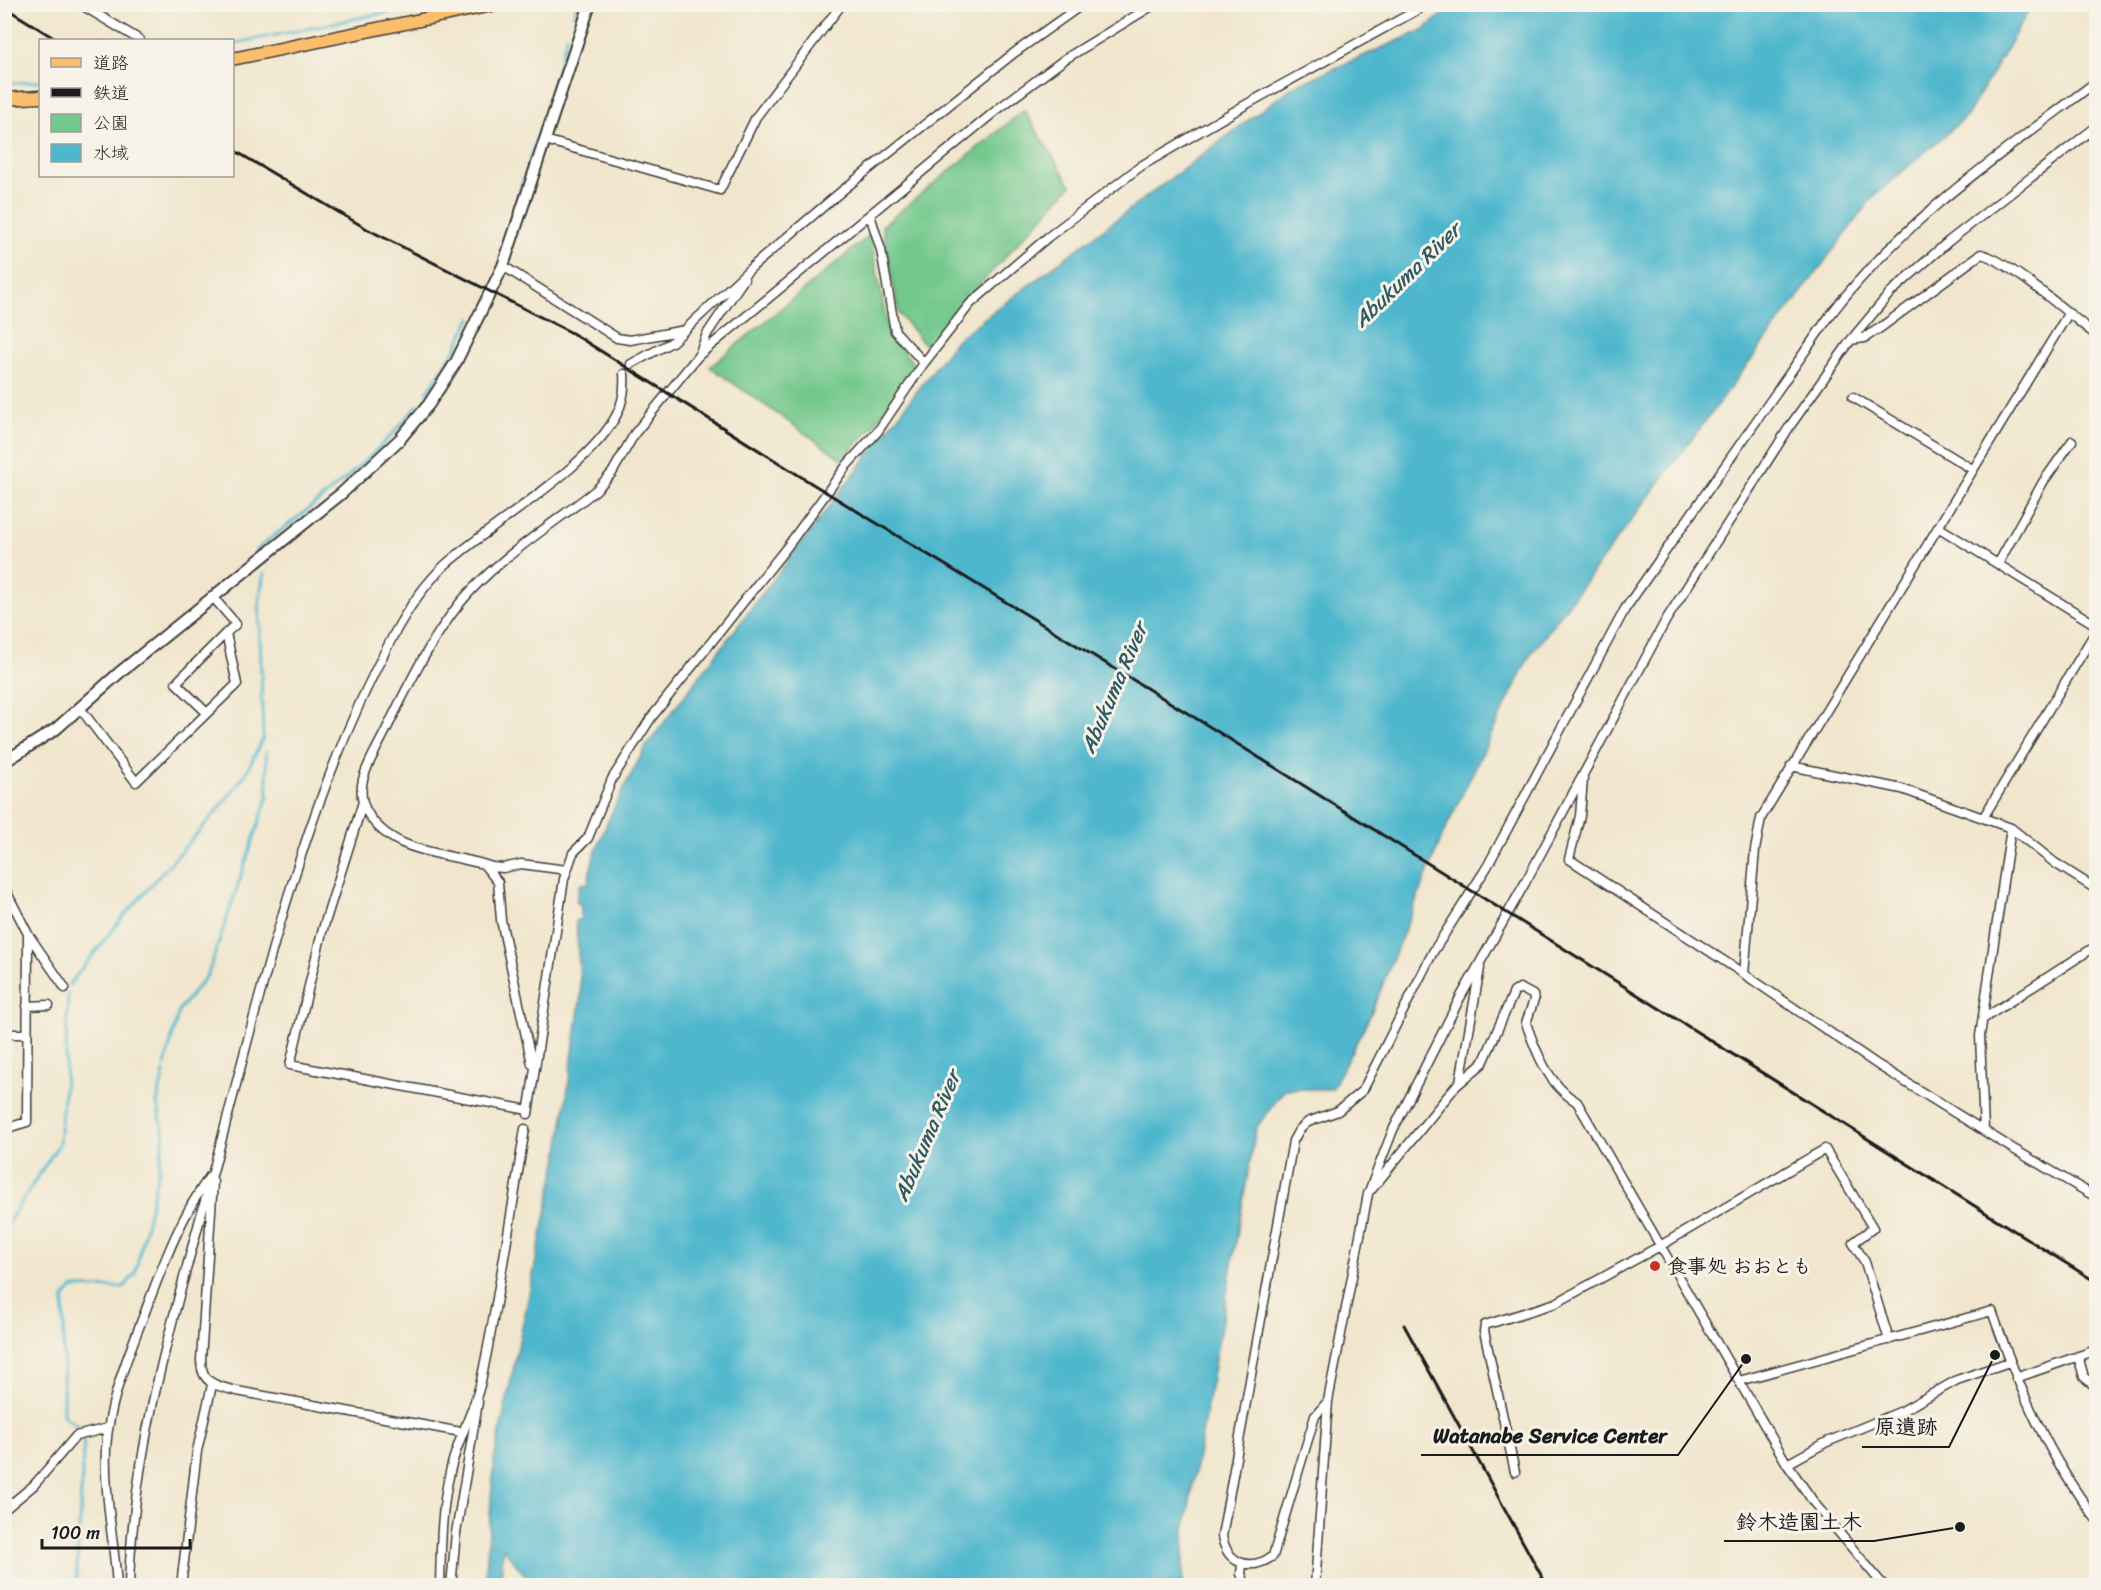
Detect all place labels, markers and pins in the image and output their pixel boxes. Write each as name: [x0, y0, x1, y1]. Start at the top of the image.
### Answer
place label: 食事処 おおとも: [1667, 1249, 1812, 1284]
marker: 食事処 おおとも: [1648, 1259, 1662, 1273]
callout: 原遺跡: [1862, 1408, 1949, 1447]
callout: Watanabe Service Center: [1421, 1416, 1678, 1455]
callout: 鈴木造園土木: [1724, 1502, 1874, 1541]

